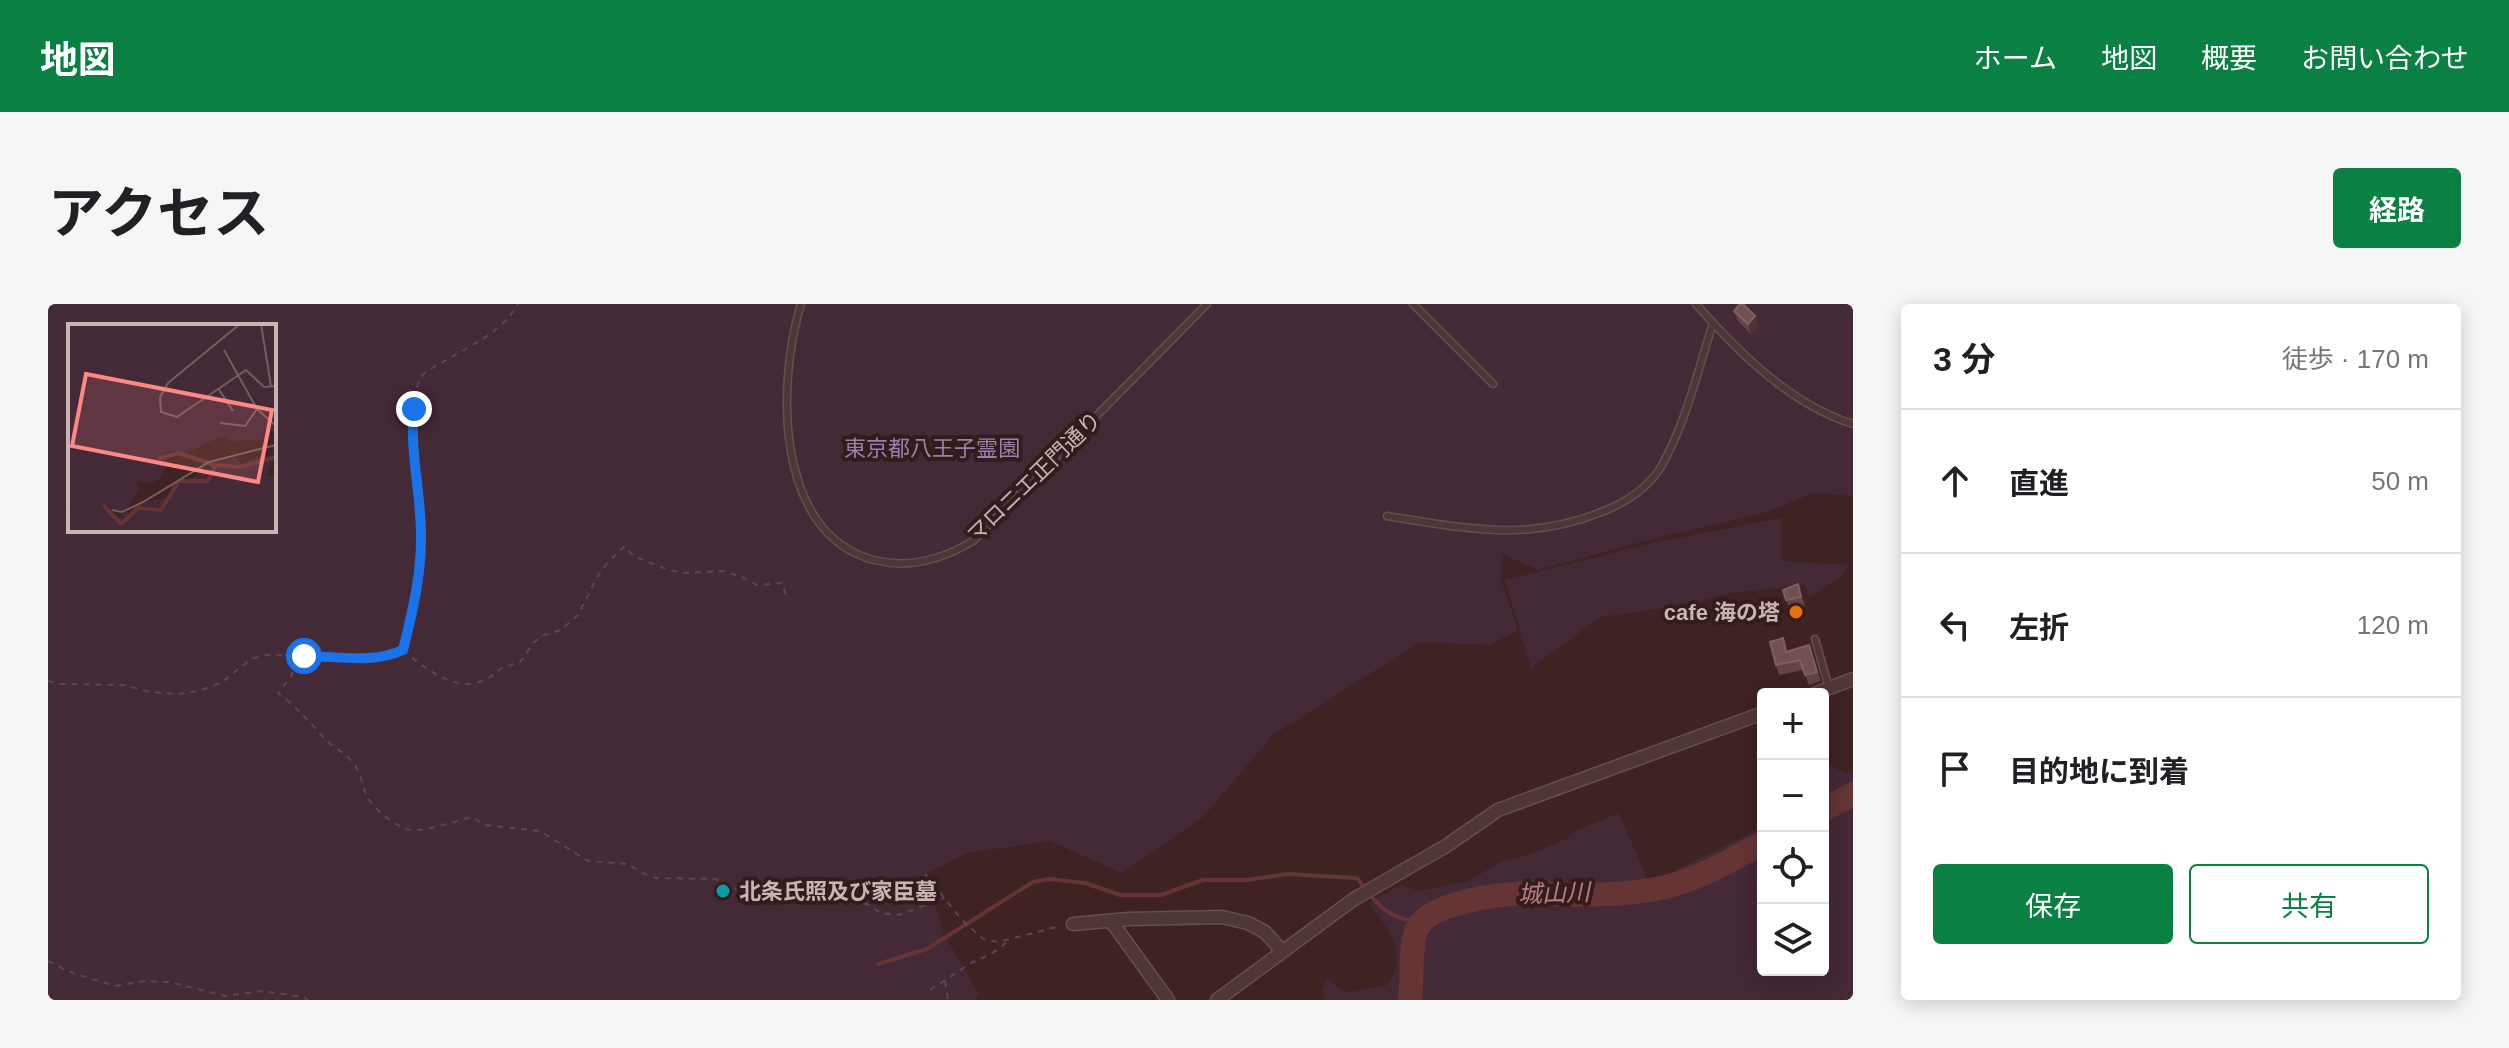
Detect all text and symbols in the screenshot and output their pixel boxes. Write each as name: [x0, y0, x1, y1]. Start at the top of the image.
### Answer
text: 地図: [40, 39, 116, 81]
text: ホーム: [1974, 43, 2057, 74]
text: 地図: [2101, 43, 2157, 74]
text: 概要: [2201, 43, 2257, 74]
text: お問い合わせ: [2301, 43, 2469, 74]
button: 経路: [2333, 168, 2461, 248]
text: アクセス: [48, 182, 269, 245]
inset map: [68, 324, 276, 532]
text: 3 分: [1933, 340, 1995, 378]
text: 徒歩 · 170 m: [2282, 344, 2429, 374]
route end: [396, 391, 432, 427]
street label: マロニエ正門通り: [962, 407, 1106, 547]
park label: 東京都八王子霊園: [844, 436, 1020, 461]
icon: ahead: [1933, 459, 1977, 503]
text: 50 m: [2371, 466, 2429, 496]
text: 直進: [2009, 467, 2069, 500]
place label: cafe 海の塔: [1664, 600, 1780, 625]
marker: cafe 海の塔: [1787, 603, 1805, 621]
icon: left: [1933, 603, 1977, 647]
text: 120 m: [2357, 610, 2429, 640]
text: 左折: [2009, 611, 2069, 644]
route start: [286, 638, 322, 674]
map controls: [1757, 688, 1829, 976]
button: +: [1757, 688, 1829, 760]
icon: arrive: [1933, 747, 1977, 791]
text: 目的地に到着: [2009, 755, 2189, 788]
button: −: [1757, 760, 1829, 832]
button: locate: [1757, 832, 1829, 904]
button: 保存: [1933, 864, 2173, 944]
button: 共有: [2189, 864, 2429, 944]
water label: 城山川: [1518, 878, 1593, 908]
place label: 北条氏照及び家臣墓: [739, 879, 937, 904]
marker: 北条氏照及び家臣墓: [714, 882, 732, 900]
button: layers: [1757, 904, 1829, 976]

